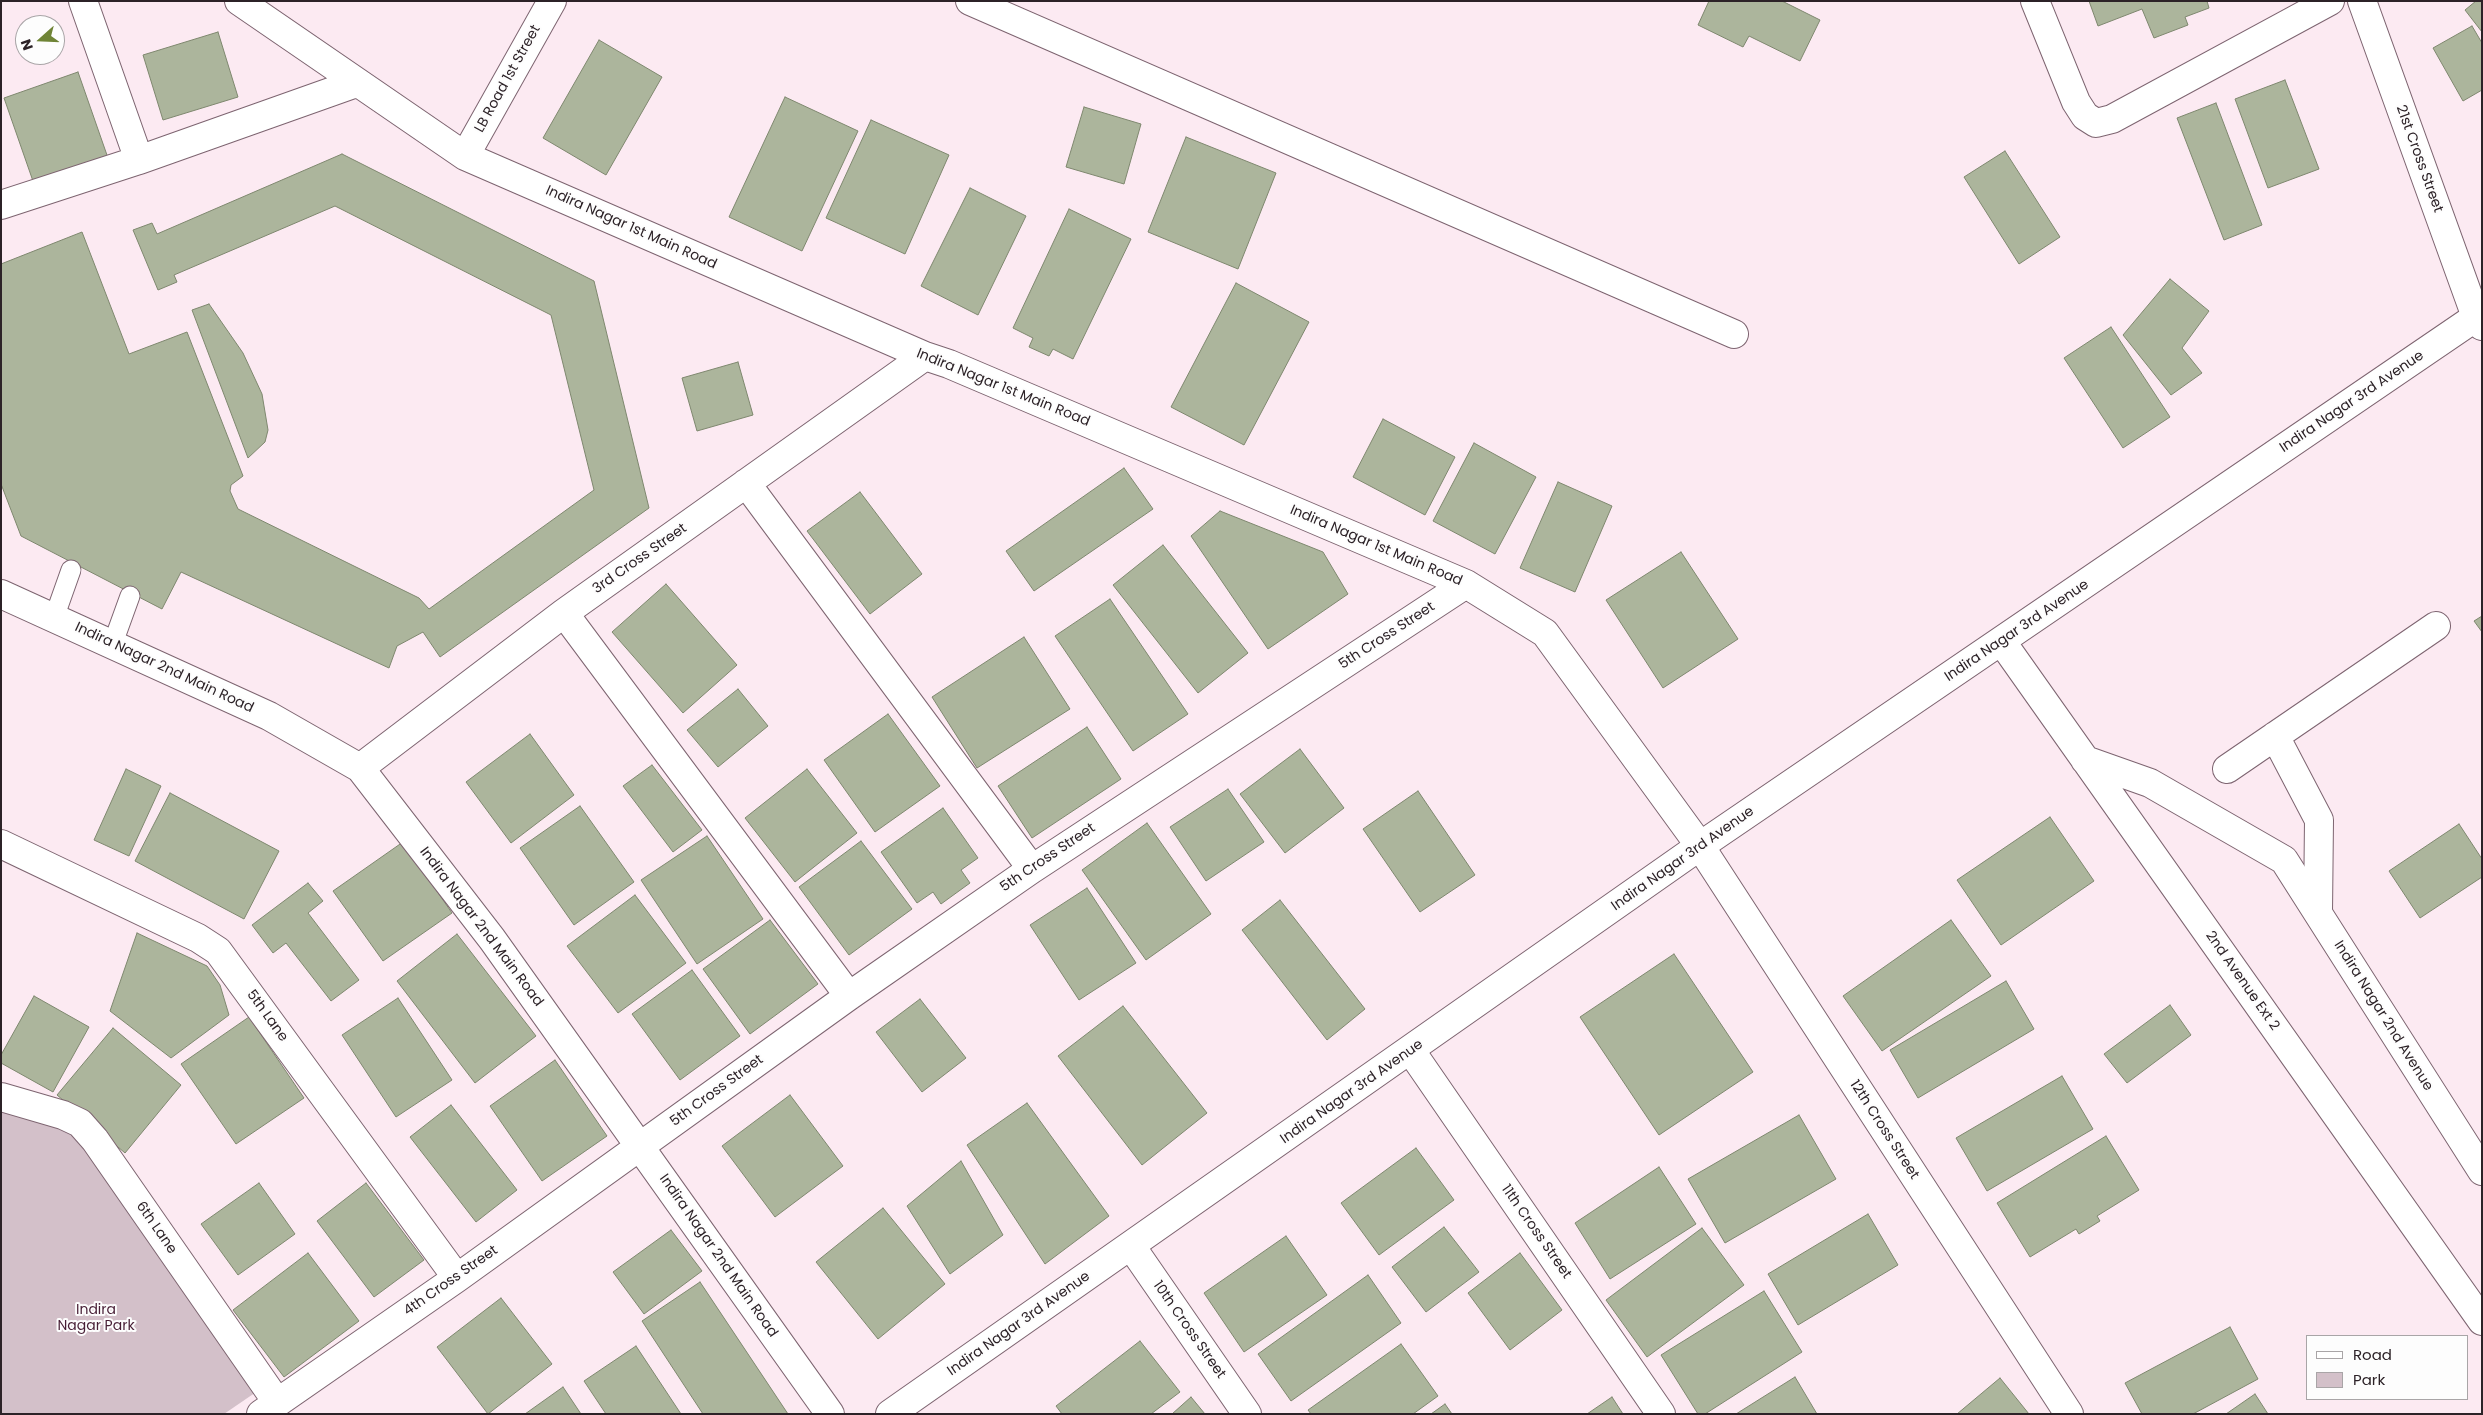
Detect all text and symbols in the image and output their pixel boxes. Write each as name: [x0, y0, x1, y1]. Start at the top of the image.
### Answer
north arrow: [15, 15, 65, 65]
street label: LB Road 1st Street: [472, 22, 544, 136]
text: N: [16, 36, 38, 53]
street label: 21st Cross Street: [2392, 103, 2446, 215]
street label: Indira Nagar 1st Main Road: [543, 183, 719, 273]
street label: Indira Nagar 1st Main Road: [914, 345, 1092, 431]
street label: Indira Nagar 3rd Avenue: [2277, 347, 2427, 457]
street label: Indira Nagar 1st Main Road: [1287, 502, 1465, 590]
street label: 3rd Cross Street: [590, 520, 690, 598]
street label: Indira Nagar 3rd Avenue: [1942, 576, 2092, 686]
street label: 5th Cross Street: [1336, 599, 1438, 673]
street label: Indira Nagar 2nd Main Road: [72, 619, 256, 717]
street label: Indira Nagar 3rd Avenue: [1608, 803, 1758, 915]
street label: 5th Cross Street: [997, 820, 1099, 896]
street label: Indira Nagar 2nd Main Road: [416, 844, 546, 1010]
street label: 2nd Avenue Ext 2: [2201, 928, 2283, 1034]
street label: Indira Nagar 2nd Avenue: [2330, 938, 2436, 1094]
street label: 5th Lane: [243, 987, 291, 1045]
street label: Indira Nagar 3rd Avenue: [1277, 1036, 1427, 1148]
street label: 5th Cross Street: [667, 1052, 767, 1130]
street label: 12th Cross Street: [1846, 1077, 1922, 1183]
street label: Indira Nagar 2nd Main Road: [655, 1171, 781, 1341]
street label: 11th Cross Street: [1497, 1182, 1575, 1282]
street label: 6th Lane: [132, 1199, 180, 1257]
street label: 4th Cross Street: [401, 1242, 501, 1320]
street label: Indira Nagar 3rd Avenue: [944, 1268, 1094, 1380]
street label: 10th Cross Street: [1149, 1278, 1229, 1382]
park label: Indira Nagar Park: [57, 1302, 135, 1334]
legend: [2306, 1335, 2468, 1400]
text: Road: [2353, 1344, 2392, 1365]
text: Park: [2353, 1369, 2385, 1390]

